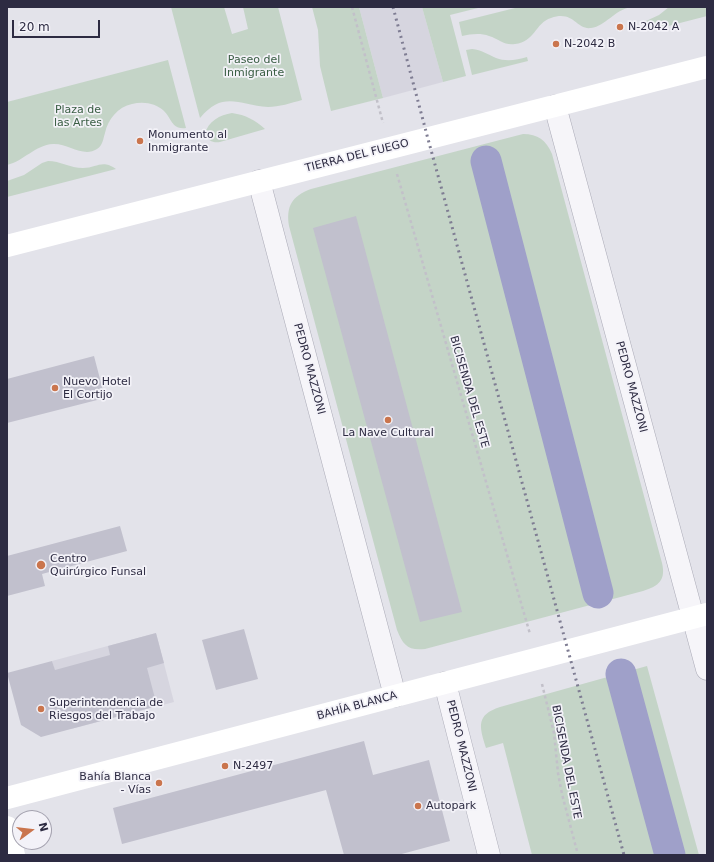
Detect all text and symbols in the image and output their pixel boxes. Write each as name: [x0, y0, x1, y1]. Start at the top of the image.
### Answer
scale bar: [14, 12, 102, 38]
text: 20 m: [19, 20, 50, 34]
place label: N-2042 A: [628, 20, 679, 34]
marker: N-2042 A: [615, 22, 625, 32]
place label: N-2042 B: [564, 37, 615, 51]
marker: N-2042 B: [551, 39, 561, 49]
park label: Paseo del Inmigrante: [224, 53, 284, 79]
park label: Plaza de las Artes: [54, 103, 102, 129]
place label: Monumento al Inmigrante: [148, 128, 227, 154]
marker: Monumento al Inmigrante: [135, 136, 145, 146]
street label: TIERRA DEL FUEGO: [304, 137, 410, 175]
street label: PEDRO MAZZONI: [290, 322, 328, 416]
street label: BICISENDA DEL ESTE: [447, 335, 491, 449]
street label: PEDRO MAZZONI: [612, 340, 650, 434]
place label: Nuevo Hotel El Cortijo: [63, 375, 131, 401]
marker: Nuevo Hotel El Cortijo: [50, 383, 60, 393]
marker: La Nave Cultural: [383, 415, 393, 425]
place label: La Nave Cultural: [342, 426, 434, 440]
place label: Centro Quirúrgico Funsal: [50, 552, 146, 578]
marker: Centro Quirúrgico Funsal: [35, 559, 47, 571]
street label: BAHÍA BLANCA: [315, 689, 399, 723]
place label: Superintendencia de Riesgos del Trabajo: [49, 696, 163, 722]
street label: PEDRO MAZZONI: [443, 699, 479, 793]
marker: Superintendencia de Riesgos del Trabajo: [36, 704, 46, 714]
street label: BICISENDA DEL ESTE: [548, 704, 584, 820]
place label: N-2497: [233, 759, 273, 773]
marker: N-2497: [220, 761, 230, 771]
place label: Bahía Blanca - Vías: [79, 770, 151, 796]
marker: Bahía Blanca - Vías: [154, 778, 164, 788]
place label: Autopark: [426, 799, 476, 813]
marker: Autopark: [413, 801, 423, 811]
north arrow: [12, 810, 52, 850]
text: N: [36, 821, 51, 833]

